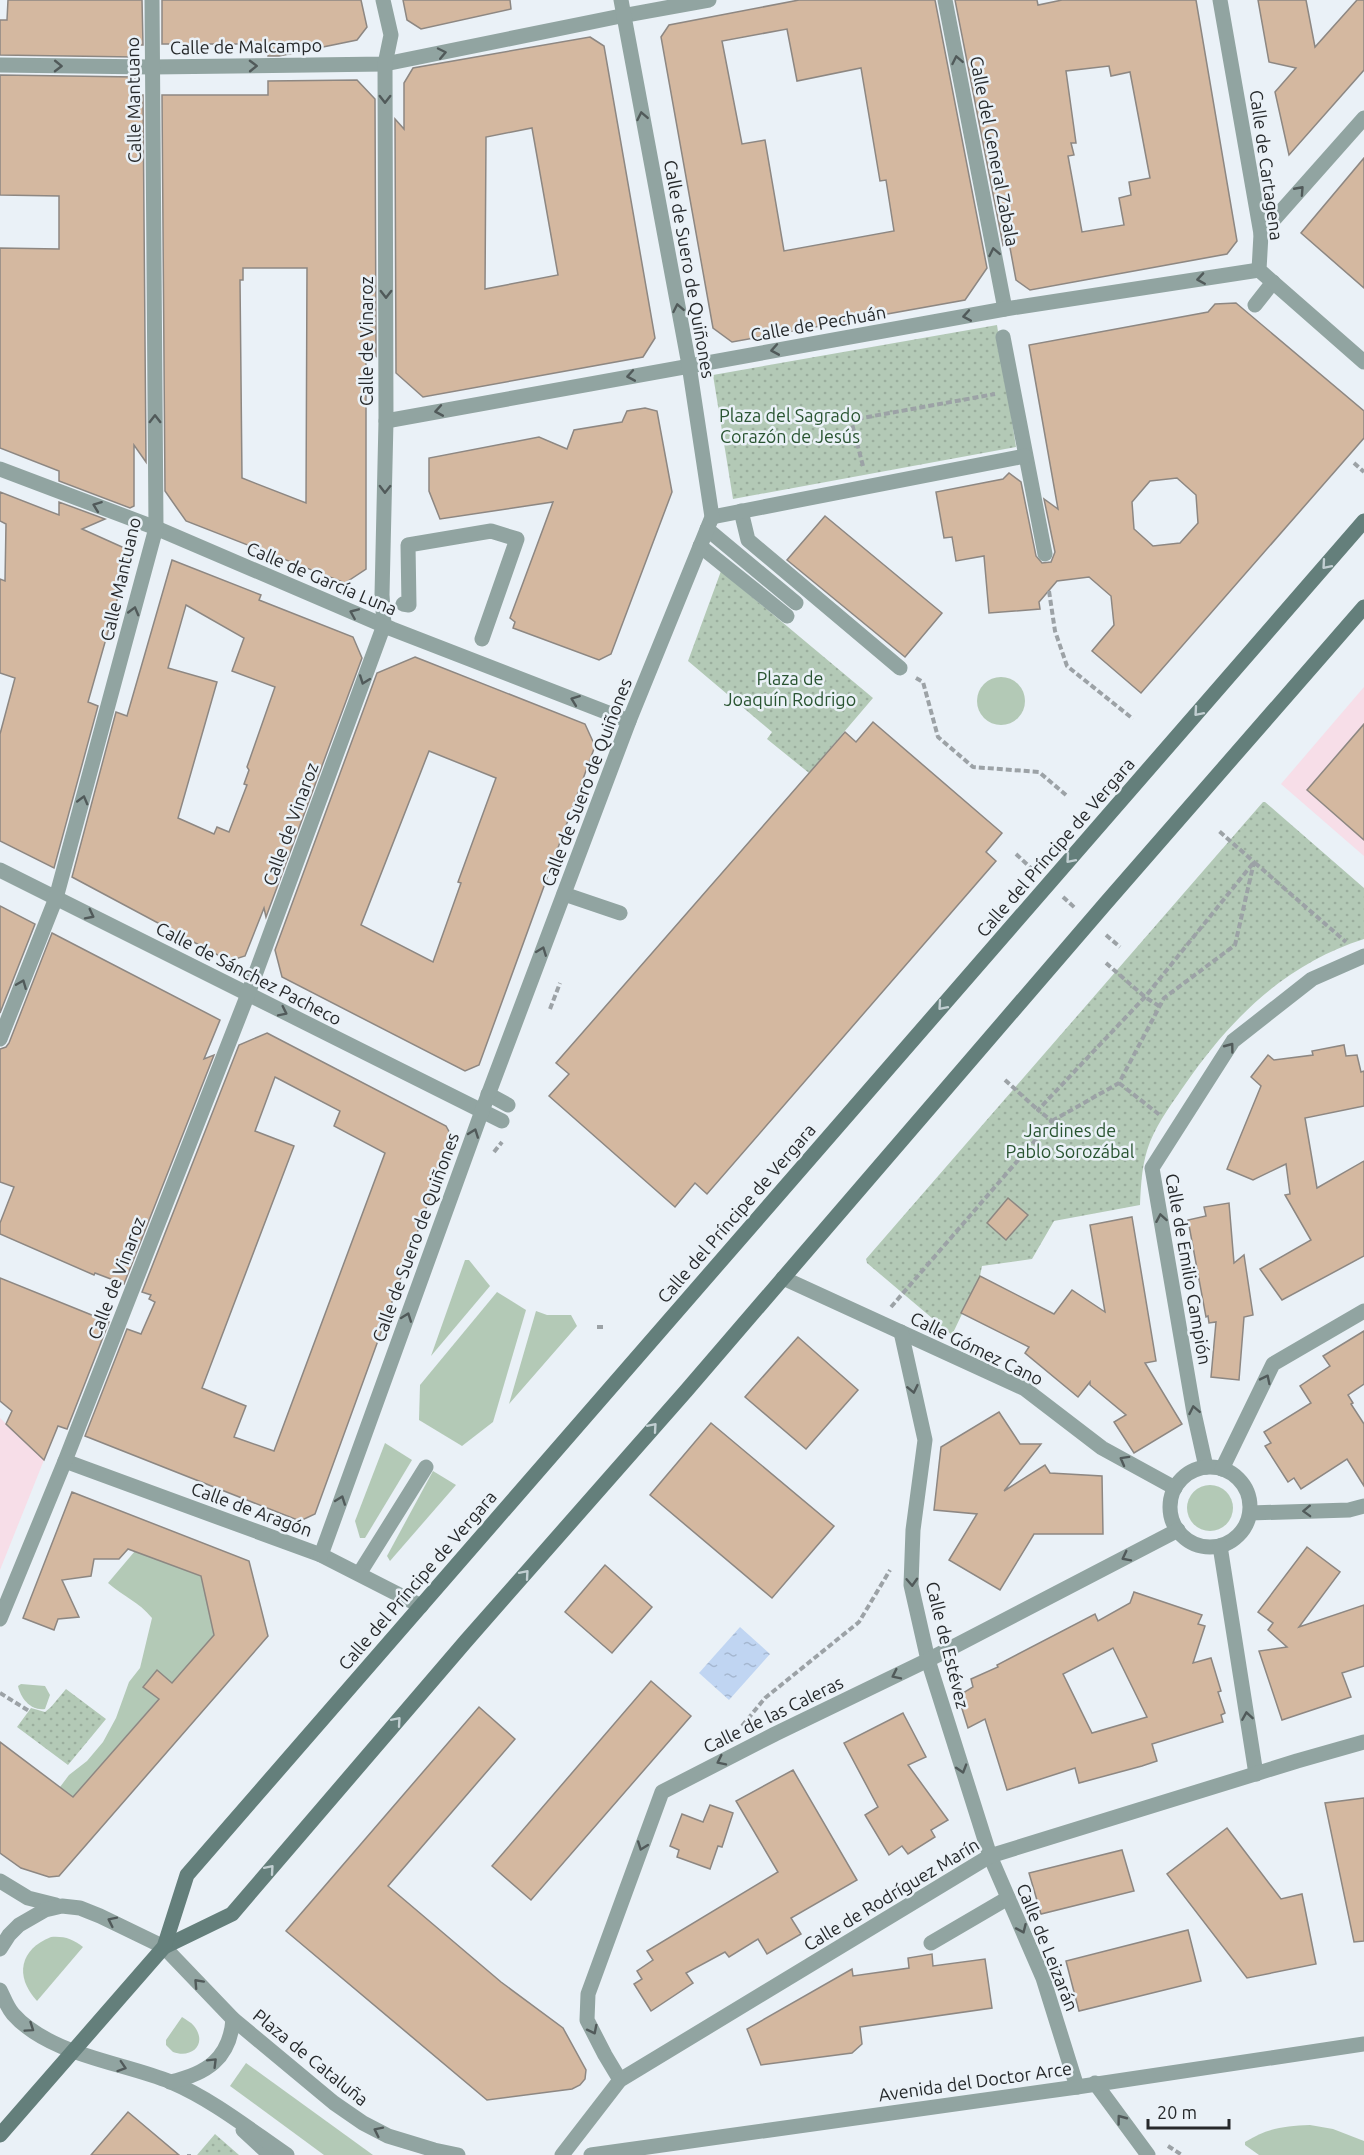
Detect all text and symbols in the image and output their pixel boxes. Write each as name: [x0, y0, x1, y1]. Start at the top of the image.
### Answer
street label: Calle de Malcampo: [170, 35, 322, 57]
street label: Calle Mantuano: [122, 37, 144, 163]
one-way arrow: [437, 47, 447, 60]
street label: Calle del General Zabala: [967, 54, 1023, 248]
one-way arrow: [951, 56, 964, 66]
one-way arrow: [54, 59, 63, 72]
one-way arrow: [249, 60, 258, 72]
street label: Calle de Cartagena: [1247, 89, 1287, 241]
one-way arrow: [379, 95, 391, 104]
one-way arrow: [636, 111, 649, 121]
street label: Calle de Suero de Quiñones: [660, 158, 719, 380]
one-way arrow: [1293, 187, 1304, 197]
one-way arrow: [988, 247, 1001, 257]
one-way arrow: [1196, 273, 1206, 285]
street label: Calle de Vinaroz: [356, 276, 376, 406]
one-way arrow: [379, 290, 392, 299]
street label: Calle de Pechuán: [749, 301, 887, 345]
one-way arrow: [672, 303, 685, 313]
one-way arrow: [962, 309, 972, 322]
one-way arrow: [770, 343, 780, 356]
one-way arrow: [626, 369, 636, 382]
one-way arrow: [435, 404, 445, 417]
park label: Plaza del Sagrado Corazón de Jesús: [719, 405, 861, 446]
one-way arrow: [149, 415, 161, 424]
one-way arrow: [378, 485, 391, 494]
one-way arrow: [92, 501, 103, 513]
street label: Calle Mantuano: [96, 515, 144, 643]
street label: Calle de García Luna: [244, 537, 400, 619]
one-way arrow: [1322, 558, 1333, 569]
one-way arrow: [126, 606, 139, 616]
one-way arrow: [350, 608, 361, 620]
park label: Plaza de Joaquín Rodrigo: [724, 668, 856, 709]
one-way arrow: [358, 675, 371, 685]
street label: Calle de Suero de Quiñones: [537, 675, 636, 889]
one-way arrow: [570, 695, 581, 707]
one-way arrow: [1194, 705, 1205, 716]
street label: Calle del Príncipe de Vergara: [972, 753, 1138, 941]
street label: Calle de Vinaroz: [258, 760, 322, 888]
one-way arrow: [76, 795, 88, 805]
one-way arrow: [1066, 852, 1077, 863]
one-way arrow: [83, 908, 94, 919]
street label: Calle de Sánchez Pacheco: [153, 917, 345, 1029]
one-way arrow: [535, 946, 548, 957]
one-way arrow: [15, 980, 27, 991]
one-way arrow: [938, 999, 949, 1010]
one-way arrow: [276, 1004, 287, 1016]
one-way arrow: [1223, 1043, 1234, 1054]
street label: Calle del Príncipe de Vergara: [653, 1119, 819, 1307]
park label: Jardines de Pablo Sorozábal: [1006, 1120, 1135, 1161]
one-way arrow: [466, 1128, 479, 1139]
street label: Calle de Suero de Quiñones: [368, 1129, 463, 1345]
street label: Calle de Emilio Campión: [1162, 1172, 1216, 1366]
street label: Calle de Vinaroz: [83, 1214, 149, 1342]
one-way arrow: [1155, 1214, 1167, 1223]
street label: Calle Gómez Cano: [907, 1307, 1047, 1389]
one-way arrow: [400, 1312, 413, 1322]
one-way arrow: [1258, 1374, 1270, 1385]
one-way arrow: [906, 1383, 919, 1393]
one-way arrow: [1188, 1406, 1201, 1416]
one-way arrow: [646, 1423, 657, 1434]
one-way arrow: [1120, 1456, 1130, 1467]
street label: Calle de Aragón: [189, 1478, 315, 1540]
street label: Calle del Príncipe de Vergara: [334, 1486, 500, 1674]
one-way arrow: [334, 1495, 346, 1506]
one-way arrow: [1303, 1505, 1312, 1518]
one-way arrow: [1121, 1550, 1132, 1562]
one-way arrow: [518, 1570, 529, 1581]
one-way arrow: [905, 1577, 918, 1586]
street label: Calle de Estévez: [923, 1579, 973, 1711]
one-way arrow: [892, 1668, 903, 1680]
street label: Calle de las Caleras: [700, 1671, 846, 1757]
one-way arrow: [1241, 1712, 1253, 1721]
one-way arrow: [390, 1717, 401, 1728]
one-way arrow: [717, 1754, 727, 1765]
one-way arrow: [955, 1763, 968, 1774]
street label: Calle de Rodríguez Marín: [800, 1834, 982, 1954]
one-way arrow: [637, 1841, 650, 1851]
one-way arrow: [263, 1865, 274, 1876]
street label: Calle de Leizarán: [1013, 1880, 1083, 2014]
one-way arrow: [107, 1917, 118, 1929]
one-way arrow: [1015, 1923, 1027, 1934]
one-way arrow: [194, 1979, 205, 1990]
street label: Plaza de Cataluña: [249, 2005, 373, 2109]
one-way arrow: [24, 2021, 35, 2032]
one-way arrow: [585, 2024, 597, 2035]
one-way arrow: [206, 2058, 217, 2069]
street label: Avenida del Doctor Arce: [877, 2058, 1073, 2104]
one-way arrow: [116, 2059, 127, 2072]
scale bar: [1148, 2092, 1229, 2130]
text: 20 m: [1157, 2102, 1197, 2122]
one-way arrow: [1117, 2115, 1128, 2126]
one-way arrow: [374, 2127, 385, 2138]

